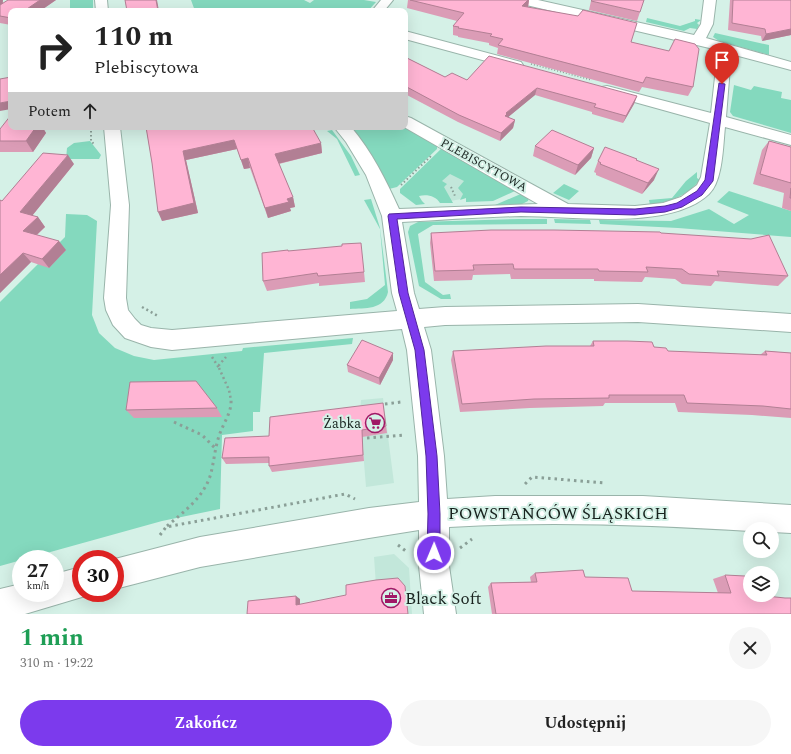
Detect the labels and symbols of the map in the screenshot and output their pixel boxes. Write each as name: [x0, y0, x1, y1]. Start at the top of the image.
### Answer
pin: [705, 43, 739, 84]
street label: PLEBISCYTOWA: [437, 134, 531, 197]
supermarket icon: Żabka: [364, 412, 386, 434]
place label: Żabka: [323, 413, 361, 434]
street label: POWSTAŃCÓW ŚLĄSKICH: [448, 501, 668, 527]
position arrow: [413, 532, 455, 574]
speed limit sign: 30: [72, 550, 124, 602]
place label: Black Soft: [405, 586, 482, 612]
office icon: Black Soft: [380, 587, 402, 609]

